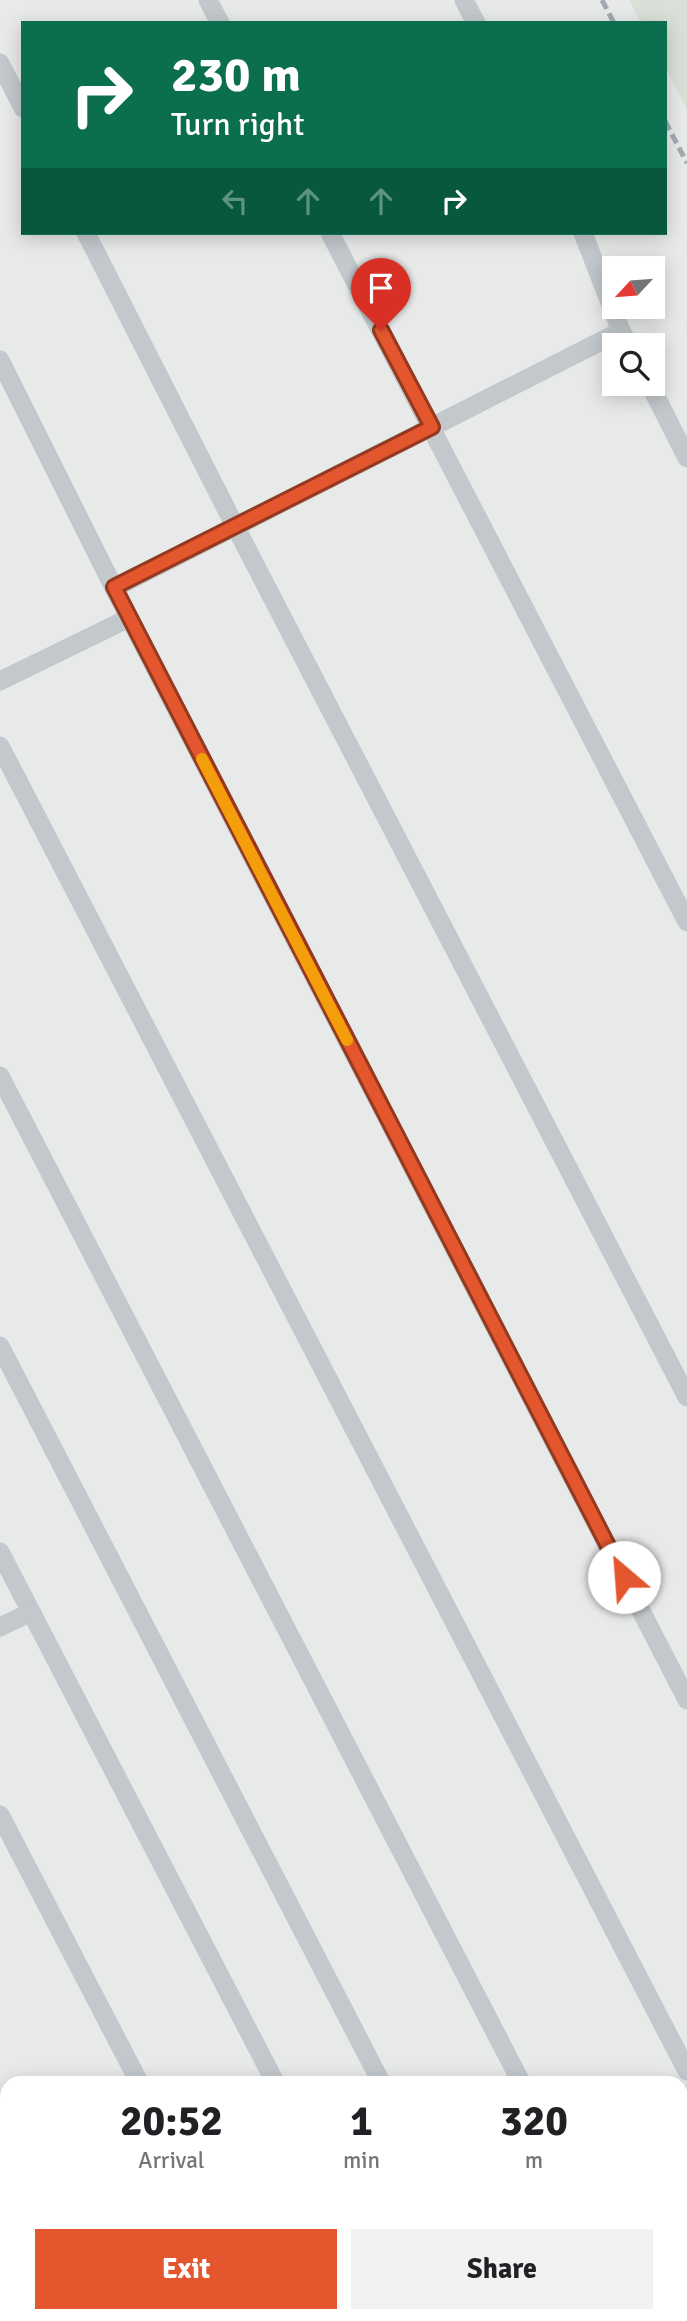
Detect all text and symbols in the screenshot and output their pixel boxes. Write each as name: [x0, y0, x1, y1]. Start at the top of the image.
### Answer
text: 230 m: [171, 45, 301, 105]
icon: right: [56, 49, 147, 140]
text: Turn right: [171, 105, 304, 144]
icon: left: [216, 182, 254, 220]
icon: ahead: [289, 182, 327, 220]
icon: ahead: [362, 182, 400, 220]
icon: right: [435, 182, 473, 220]
north arrow: [602, 256, 665, 318]
map controls: [602, 256, 665, 396]
pin: [351, 258, 411, 330]
icon: arrive: [362, 269, 400, 307]
button: search: [602, 333, 665, 396]
position arrow: [587, 1540, 661, 1614]
text: 20:52: [120, 2096, 223, 2147]
text: 1: [350, 2096, 373, 2147]
text: 320: [500, 2096, 568, 2147]
text: Arrival: [138, 2146, 205, 2175]
text: min: [343, 2146, 380, 2175]
text: m: [525, 2146, 543, 2175]
button: Exit: [35, 2229, 337, 2309]
button: Share: [351, 2229, 653, 2309]

